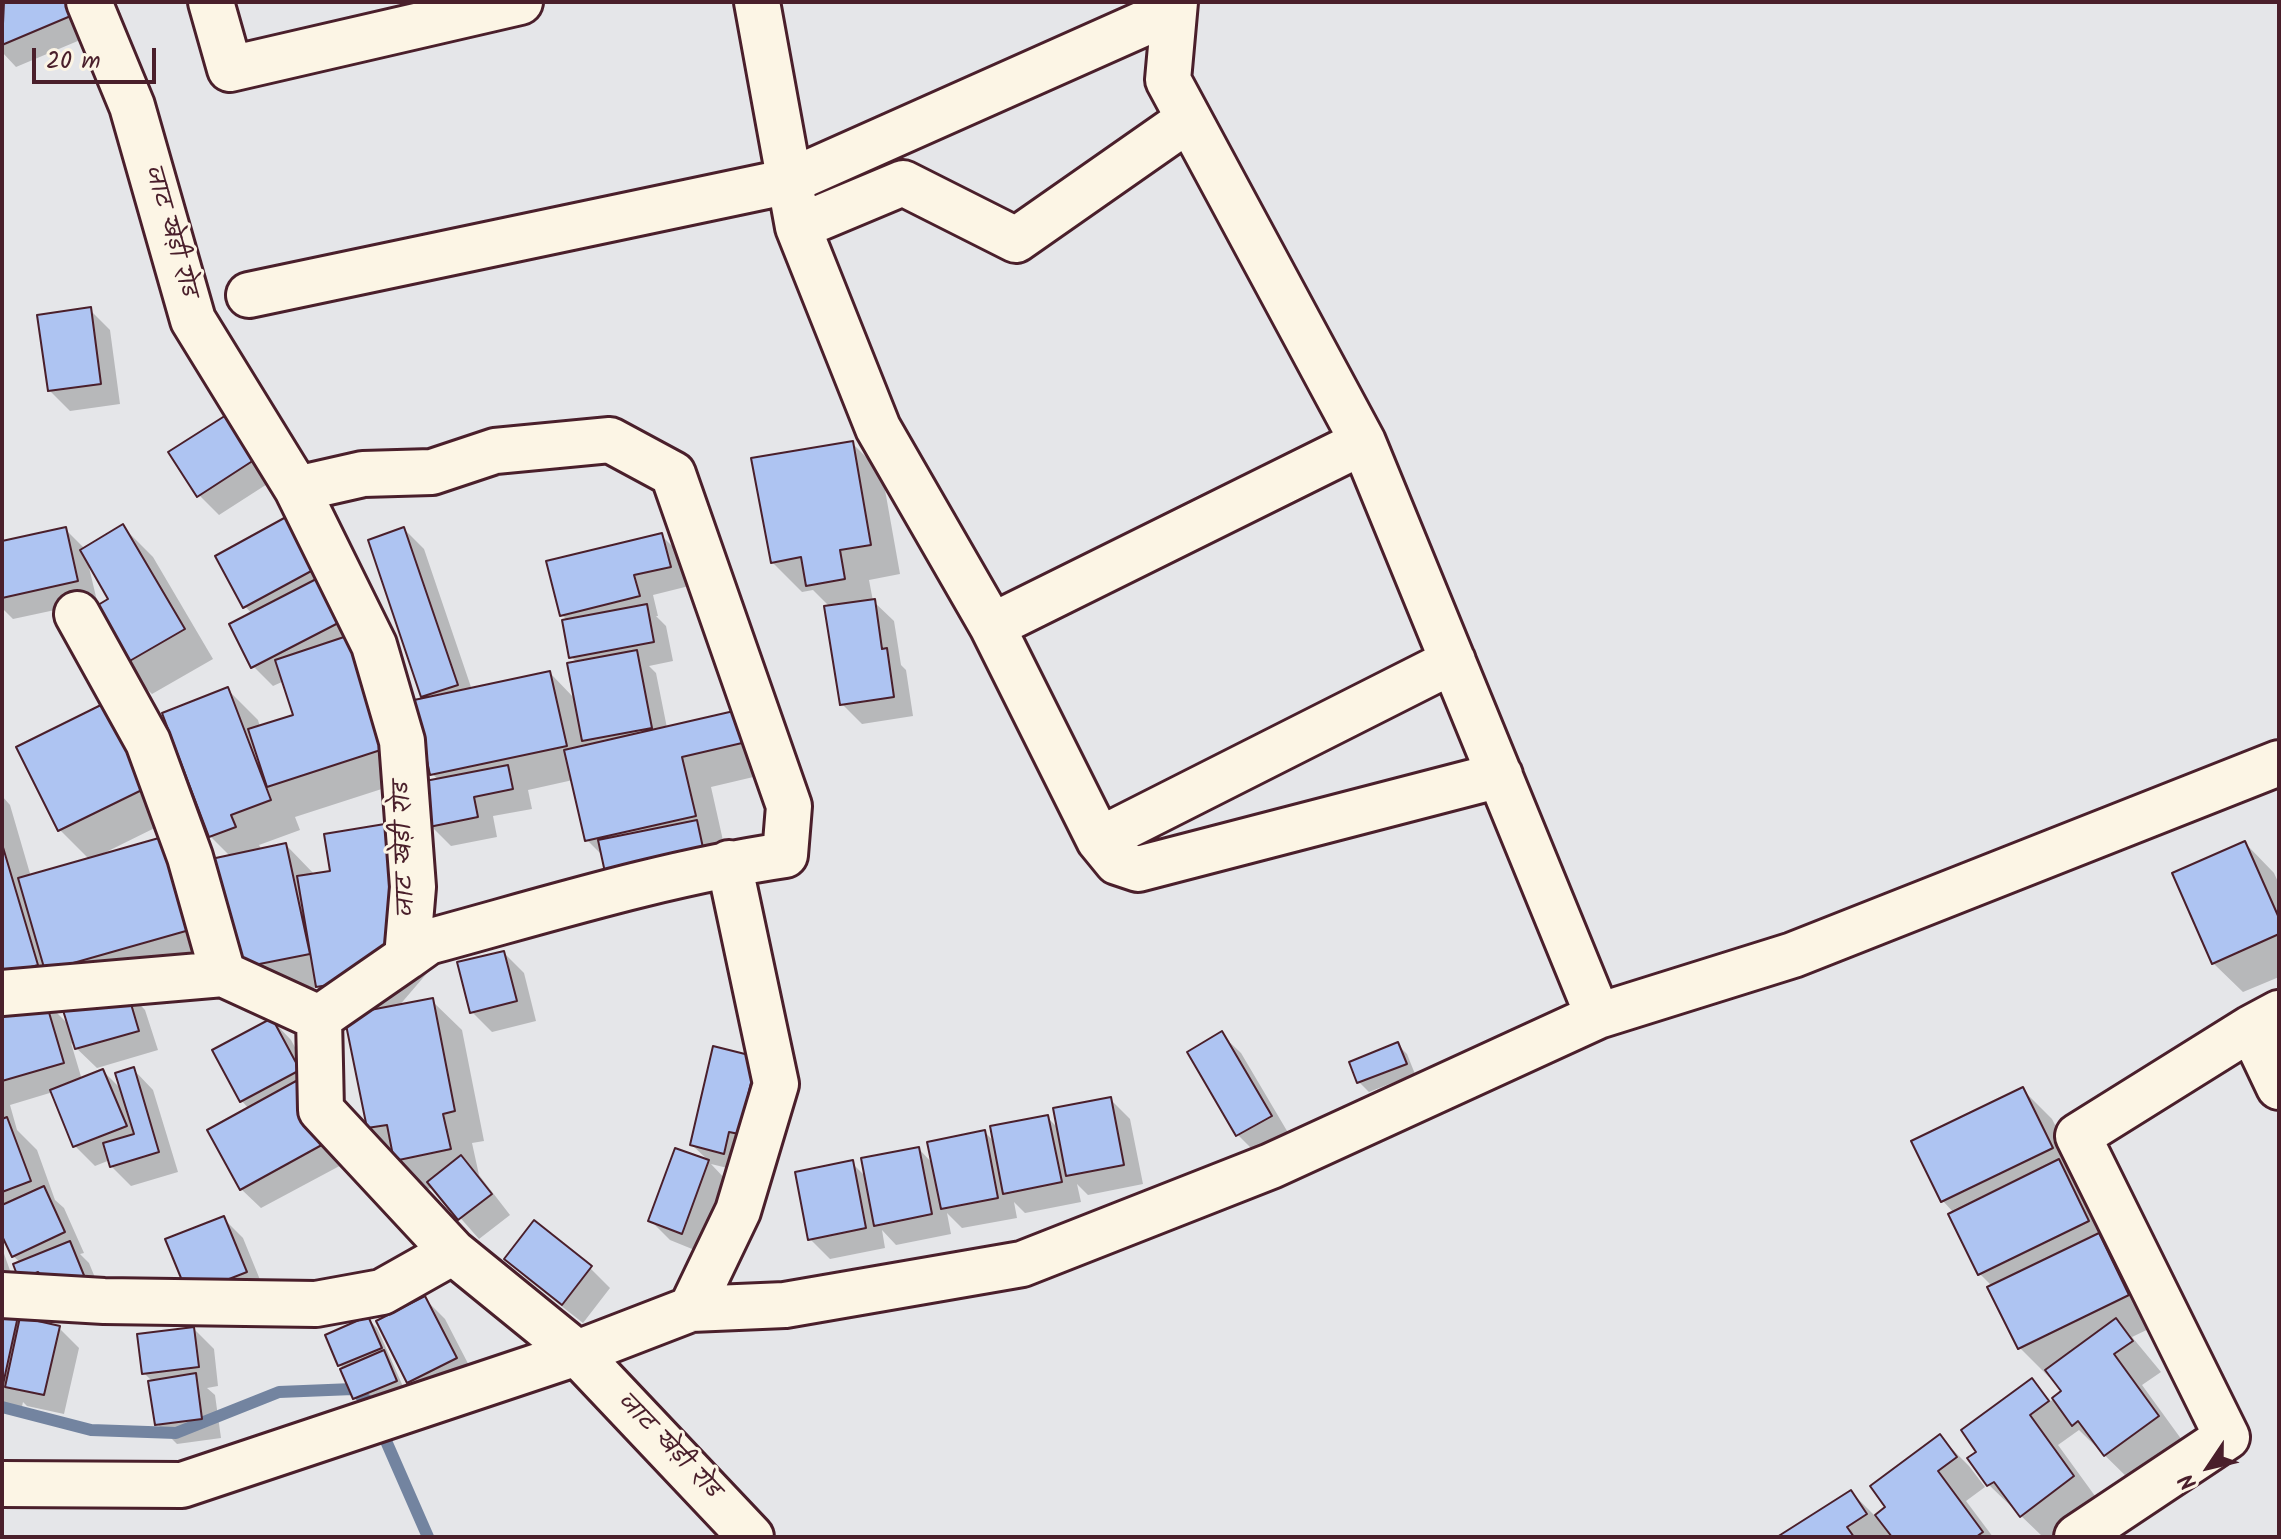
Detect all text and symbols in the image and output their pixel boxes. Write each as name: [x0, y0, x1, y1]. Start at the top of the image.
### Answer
scale bar: [36, 32, 160, 82]
text: 20 m: [46, 42, 101, 81]
street label: जाट खेड़ी रोड: [134, 163, 202, 301]
street label: जाट खेड़ी रोड: [389, 781, 425, 917]
street label: जाट खेड़ी रोड: [609, 1389, 725, 1507]
north arrow: [2169, 1427, 2249, 1507]
text: N: [2171, 1465, 2207, 1497]

